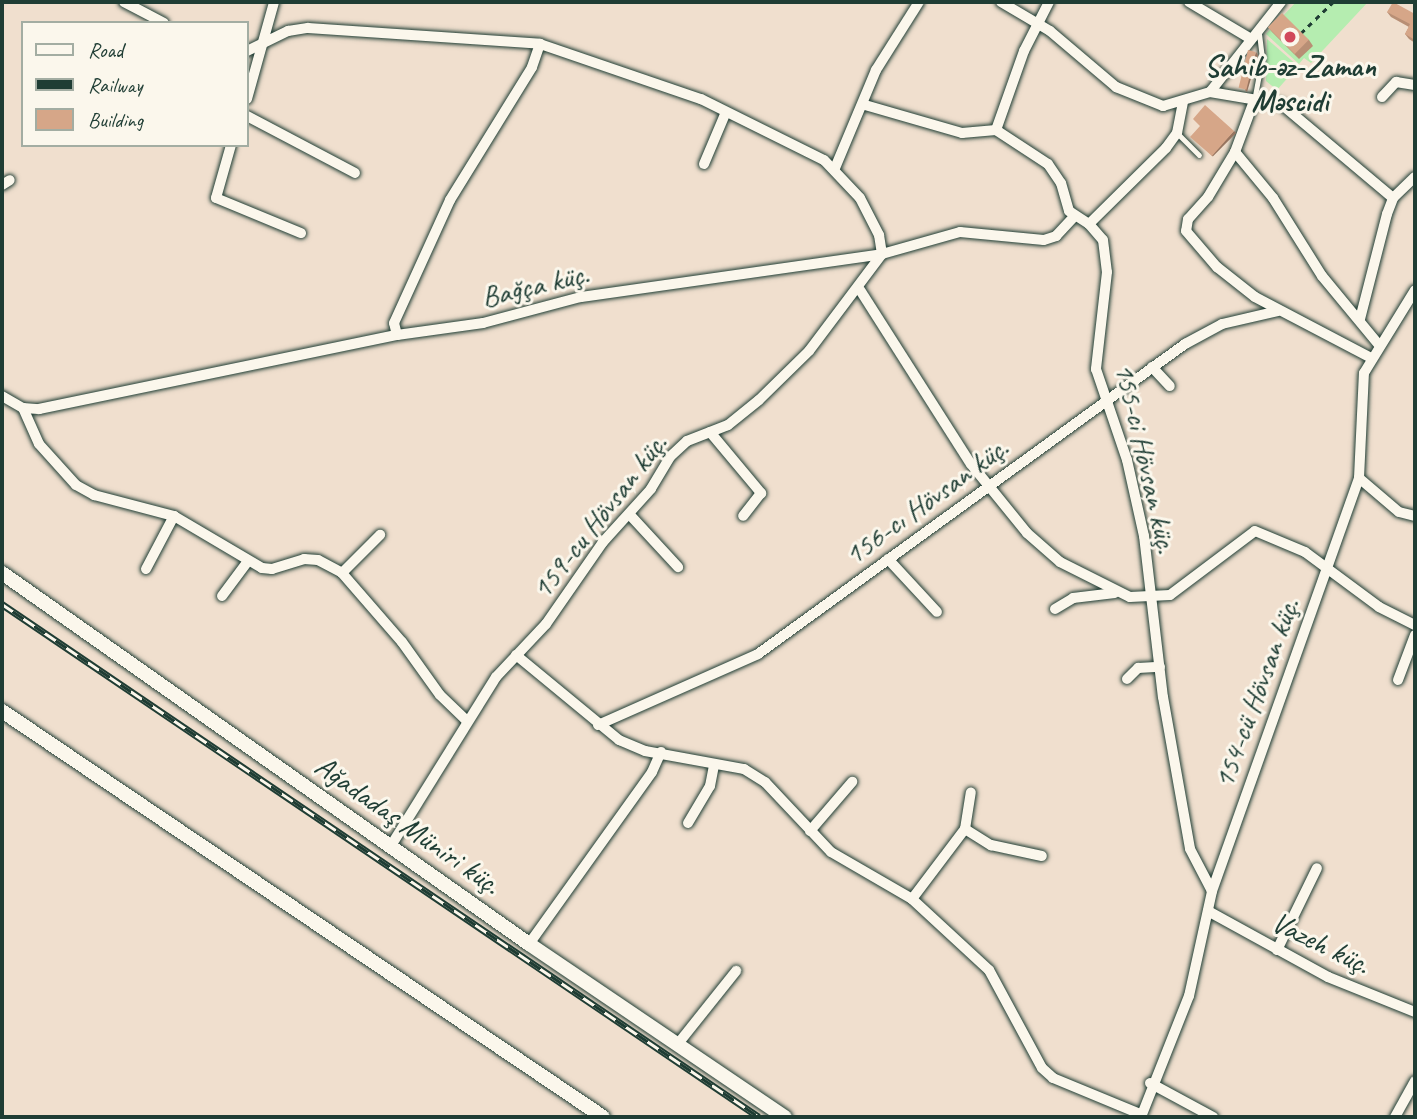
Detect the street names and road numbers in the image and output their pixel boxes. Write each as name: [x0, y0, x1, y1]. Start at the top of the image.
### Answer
street label: Bağça küç.: [478, 255, 592, 315]
street label: 155-ci Hövsan küç.: [1107, 359, 1185, 557]
street label: 159-cu Hövsan küç.: [523, 426, 675, 606]
street label: 156-cı Hövsan küç.: [837, 429, 1015, 573]
street label: 154-cü Hövsan küç.: [1205, 593, 1307, 793]
street label: Ağadadaş Müniri küç.: [308, 748, 508, 902]
street label: Vazeh küç.: [1266, 904, 1376, 982]

